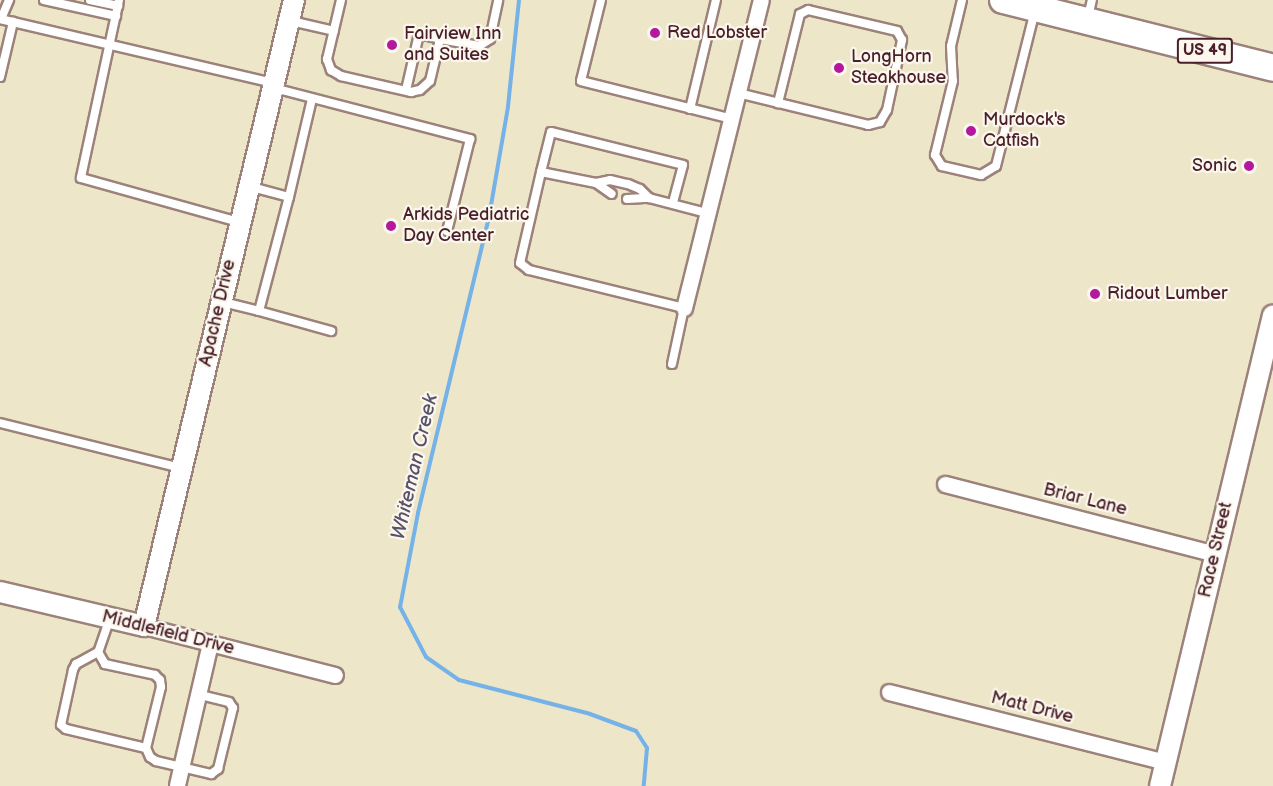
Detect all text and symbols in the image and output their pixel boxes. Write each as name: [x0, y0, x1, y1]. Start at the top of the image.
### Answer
place label: Red Lobster: [667, 22, 767, 44]
place label: Fairview Inn and Suites: [404, 24, 501, 66]
marker: Red Lobster: [648, 26, 662, 40]
marker: Fairview Inn and Suites: [385, 38, 399, 52]
road number: US 49: [1176, 38, 1234, 64]
place label: LongHorn Steakhouse: [851, 47, 946, 90]
marker: LongHorn Steakhouse: [832, 61, 846, 75]
place label: Murdock's Catfish: [983, 110, 1065, 152]
marker: Murdock's Catfish: [964, 124, 978, 138]
place label: Sonic: [1192, 155, 1237, 177]
marker: Sonic: [1242, 159, 1256, 173]
place label: Arkids Pediatric Day Center: [403, 205, 529, 248]
marker: Arkids Pediatric Day Center: [384, 219, 398, 233]
street label: Apache Drive: [195, 257, 241, 369]
place label: Ridout Lumber: [1107, 283, 1228, 305]
marker: Ridout Lumber: [1088, 287, 1102, 301]
water label: Whiteman Creek: [387, 392, 443, 542]
street label: Briar Lane: [1041, 479, 1129, 521]
street label: Race Street: [1195, 500, 1237, 600]
street label: Middlefield Drive: [100, 606, 236, 660]
street label: Matt Drive: [989, 687, 1075, 729]

